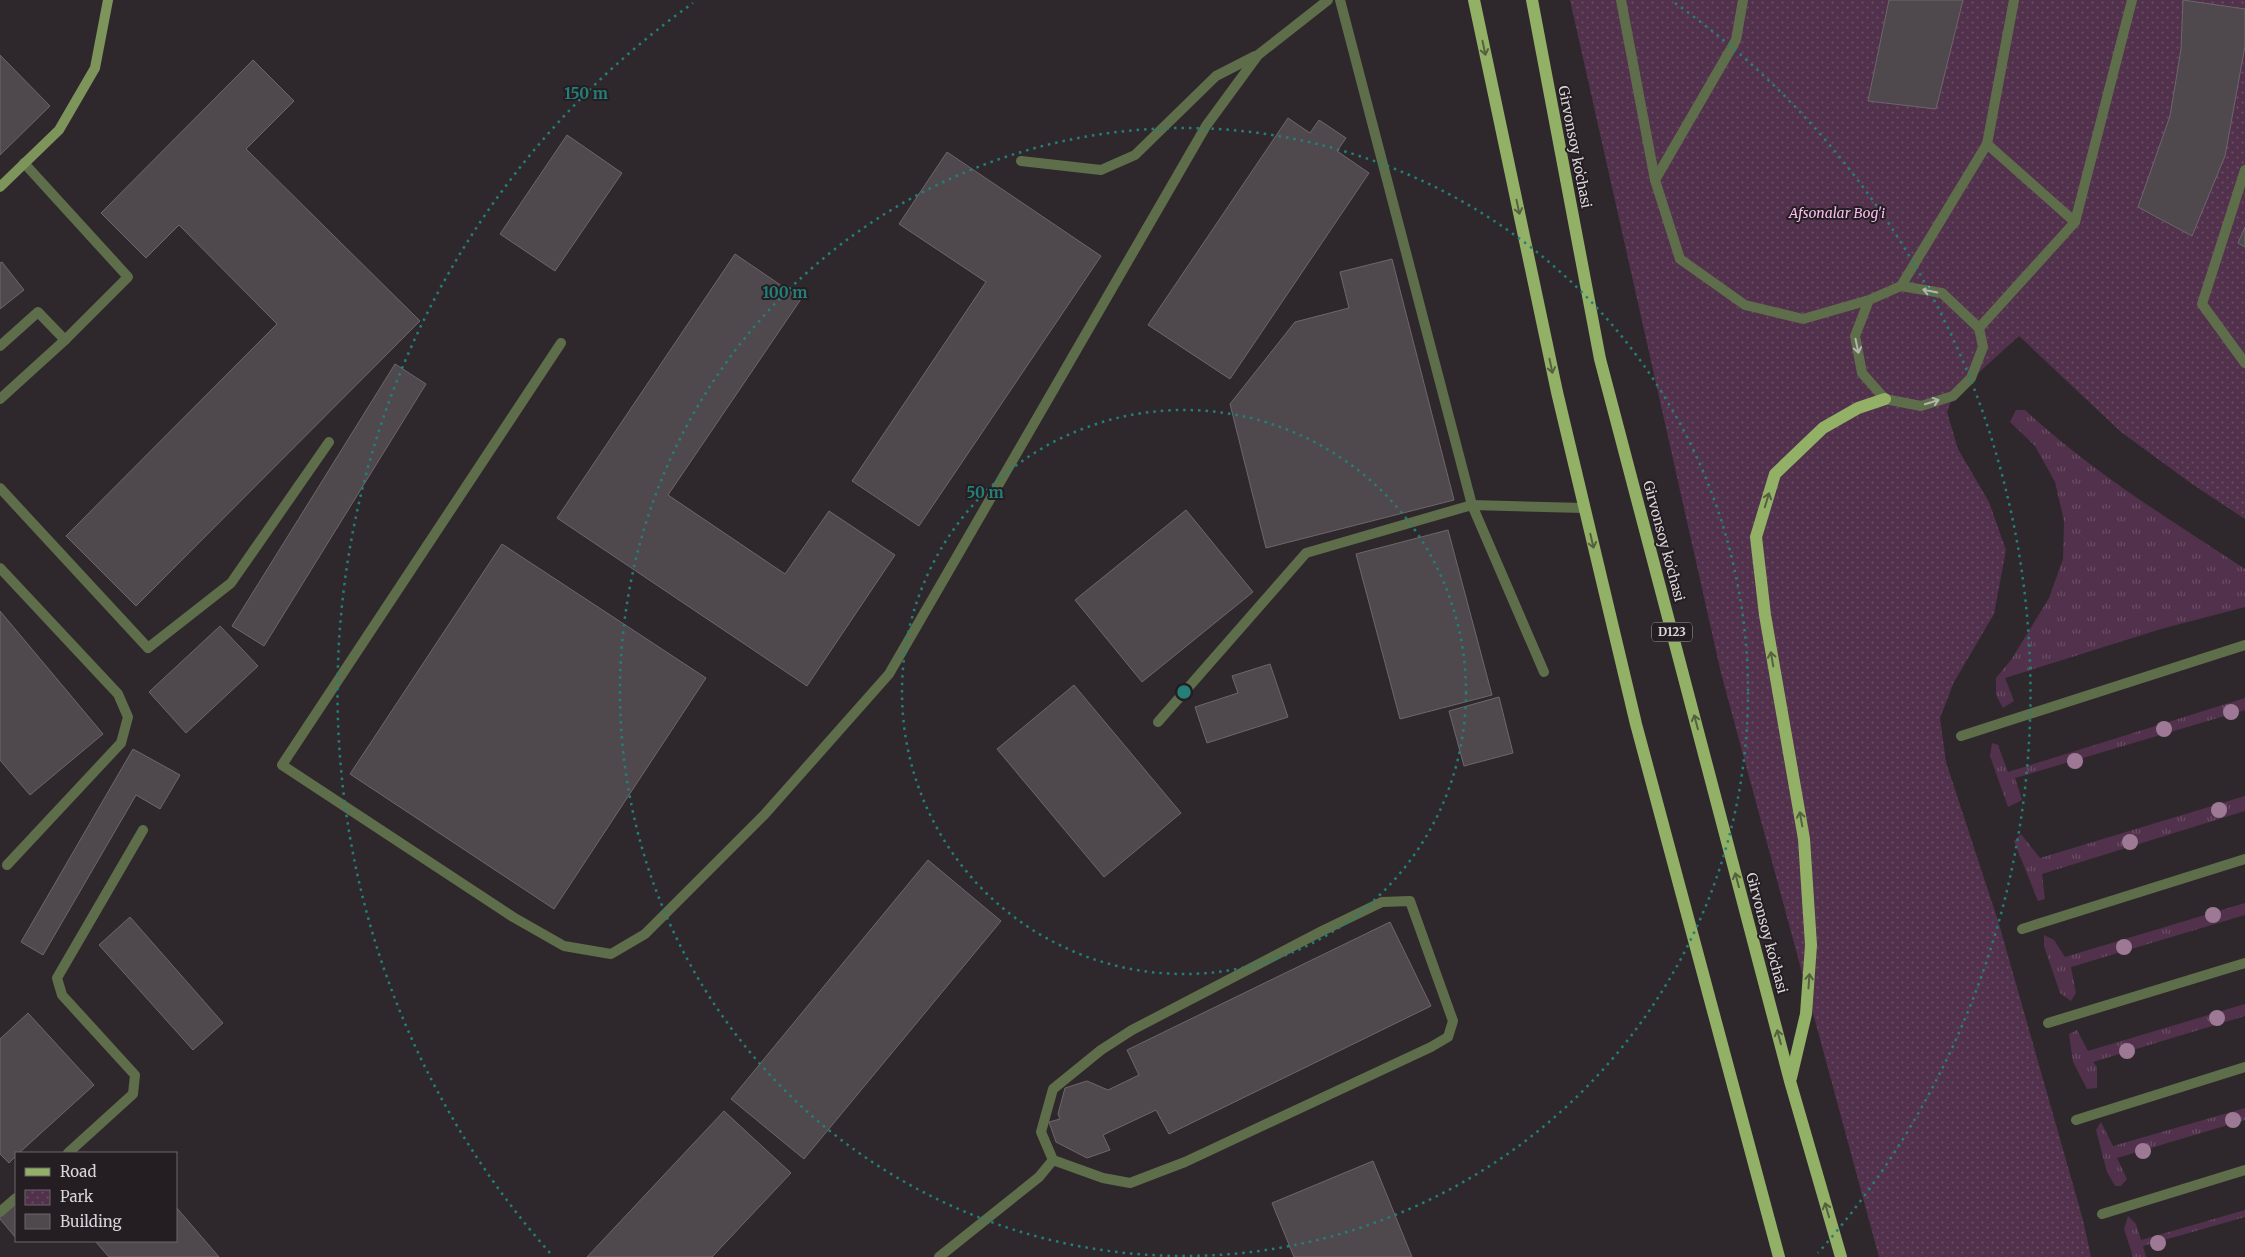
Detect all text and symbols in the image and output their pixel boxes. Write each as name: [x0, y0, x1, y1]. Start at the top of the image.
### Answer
one-way arrow: [1480, 39, 1489, 55]
text: 150 m: [564, 84, 608, 103]
street label: Girvonsoy koʻchasi: [1554, 84, 1596, 210]
one-way arrow: [1513, 198, 1523, 214]
park label: Afsonalar Bog'i: [1788, 204, 1885, 222]
text: 100 m: [763, 283, 807, 302]
one-way arrow: [1922, 286, 1938, 296]
one-way arrow: [1853, 337, 1862, 353]
one-way arrow: [1547, 357, 1556, 373]
one-way arrow: [1924, 397, 1940, 407]
street label: Girvonsoy koʻchasi: [1639, 479, 1689, 604]
text: 50 m: [966, 483, 1004, 502]
one-way arrow: [1763, 492, 1773, 508]
one-way arrow: [1588, 533, 1597, 549]
road number: D123: [1652, 622, 1692, 642]
one-way arrow: [1767, 652, 1777, 668]
centre of rings: [1175, 683, 1193, 701]
one-way arrow: [1691, 715, 1700, 731]
one-way arrow: [1795, 812, 1805, 828]
street label: Girvonsoy koʻchasi: [1742, 871, 1792, 996]
one-way arrow: [1732, 872, 1742, 888]
one-way arrow: [1804, 974, 1813, 990]
one-way arrow: [1774, 1029, 1783, 1045]
legend: [15, 1152, 178, 1242]
text: Road: [60, 1162, 96, 1181]
text: Park: [60, 1187, 94, 1206]
one-way arrow: [1822, 1203, 1832, 1219]
text: Building: [60, 1212, 122, 1231]

